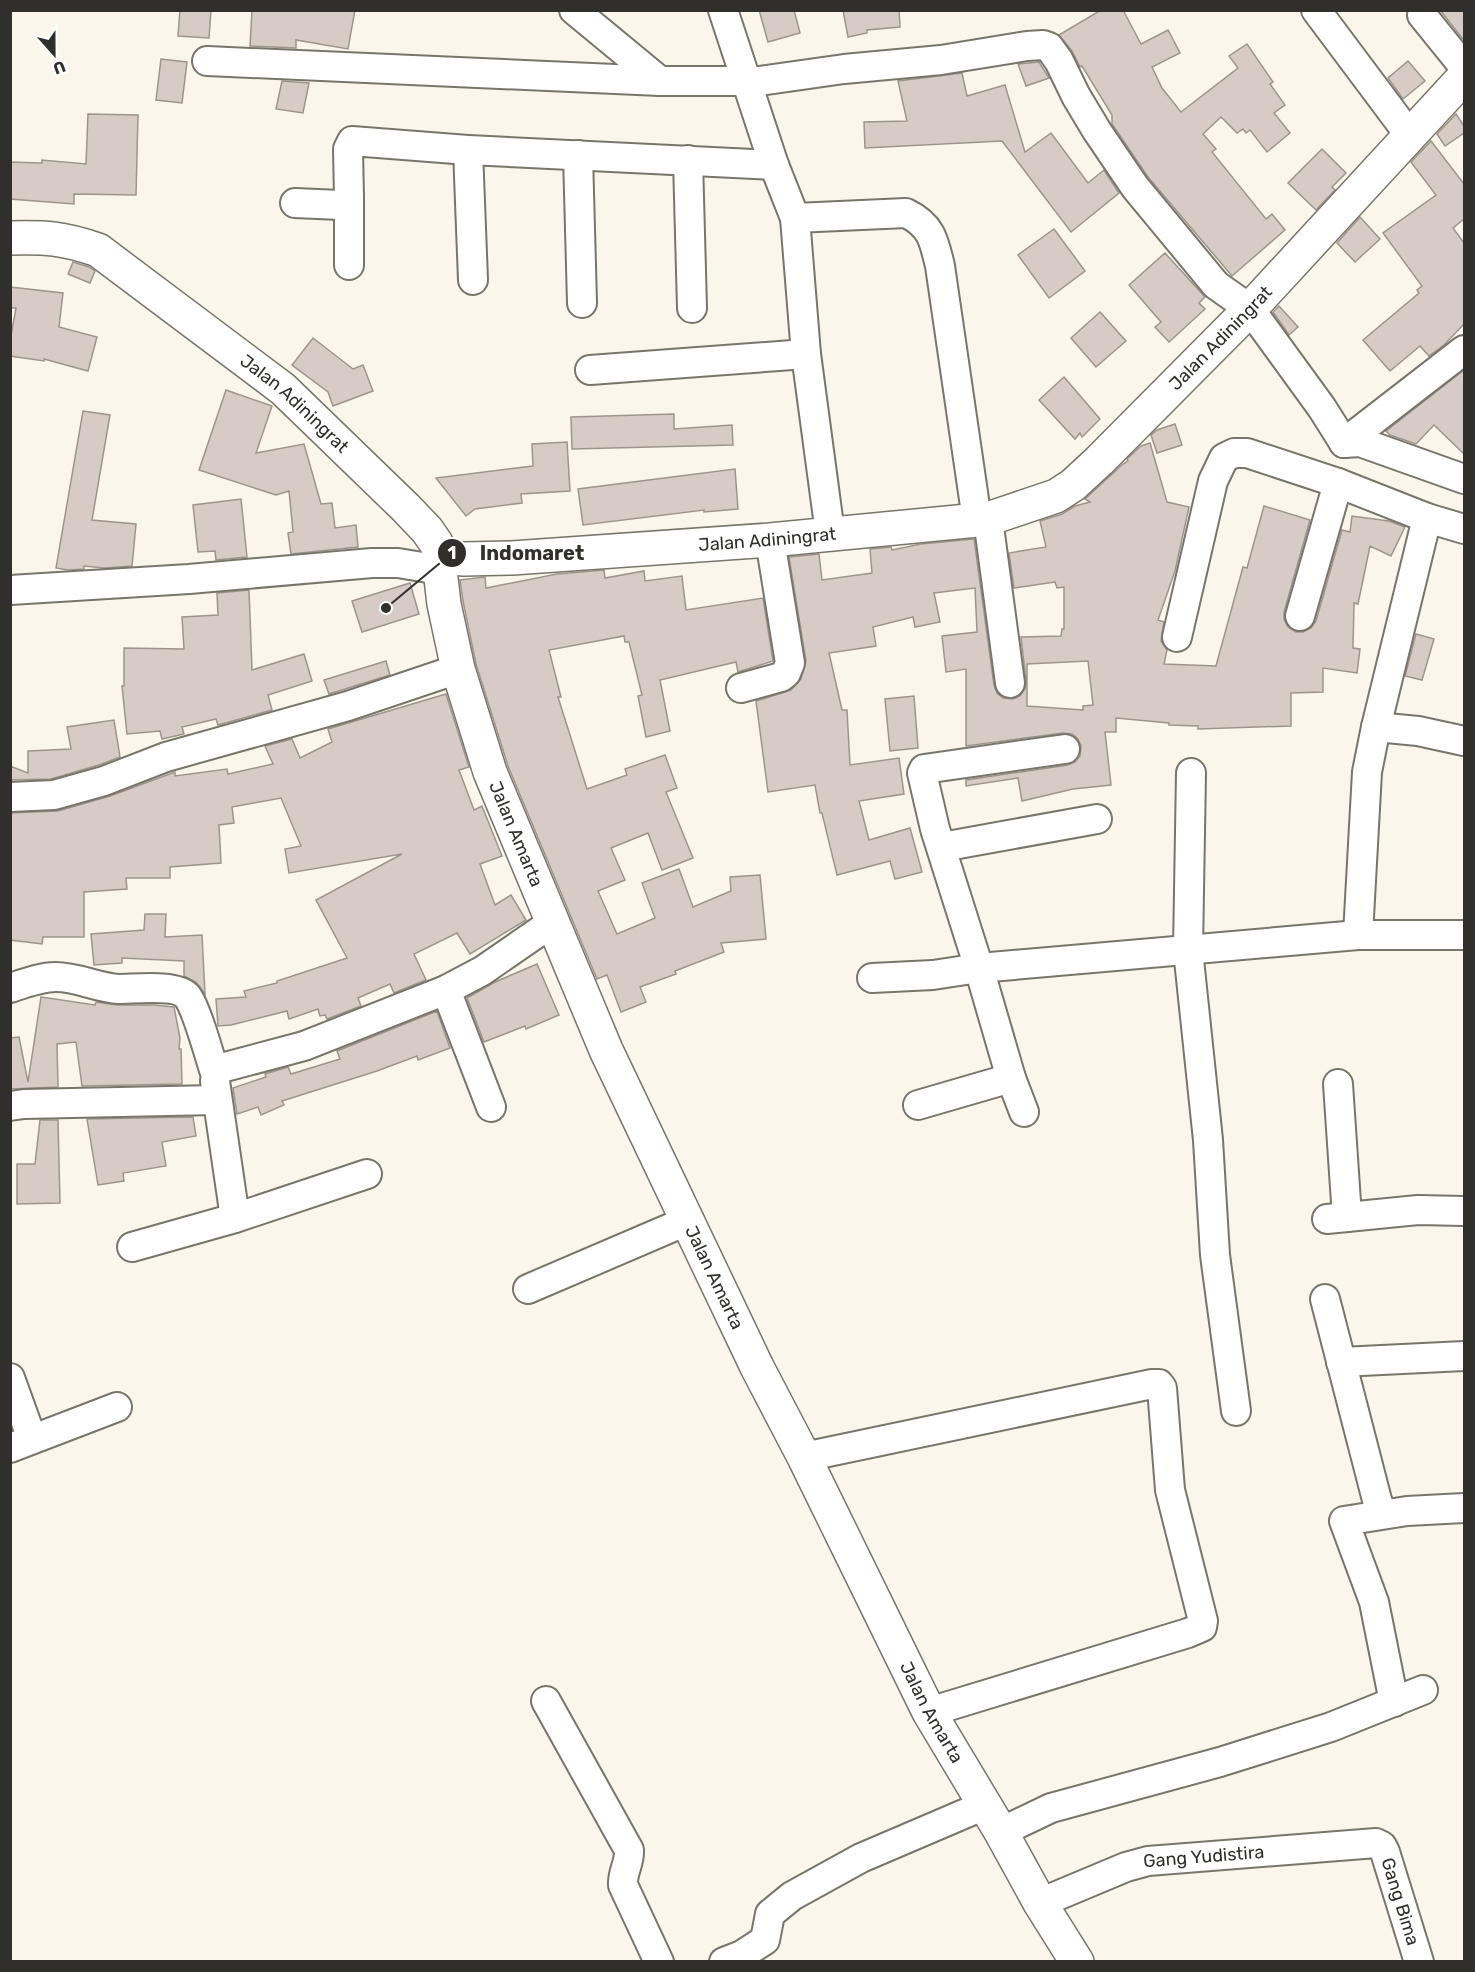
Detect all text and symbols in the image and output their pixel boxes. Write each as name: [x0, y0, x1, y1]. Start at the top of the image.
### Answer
north arrow: [24, 24, 84, 84]
text: U: [50, 57, 68, 78]
street label: Jalan Adiningrat: [1164, 281, 1277, 395]
street label: Jalan Adiningrat: [236, 350, 353, 458]
street label: Jalan Adiningrat: [698, 523, 837, 556]
callout: Indomaret: [437, 534, 596, 572]
text: Indomaret: [480, 541, 584, 565]
text: 1: [448, 542, 456, 564]
street label: Jalan Amarta: [484, 778, 548, 890]
street label: Jalan Amarta: [680, 1222, 748, 1333]
street label: Jalan Amarta: [895, 1658, 968, 1767]
street label: Gang Yudistira: [1142, 1841, 1265, 1872]
street label: Gang Bima: [1376, 1855, 1424, 1948]

